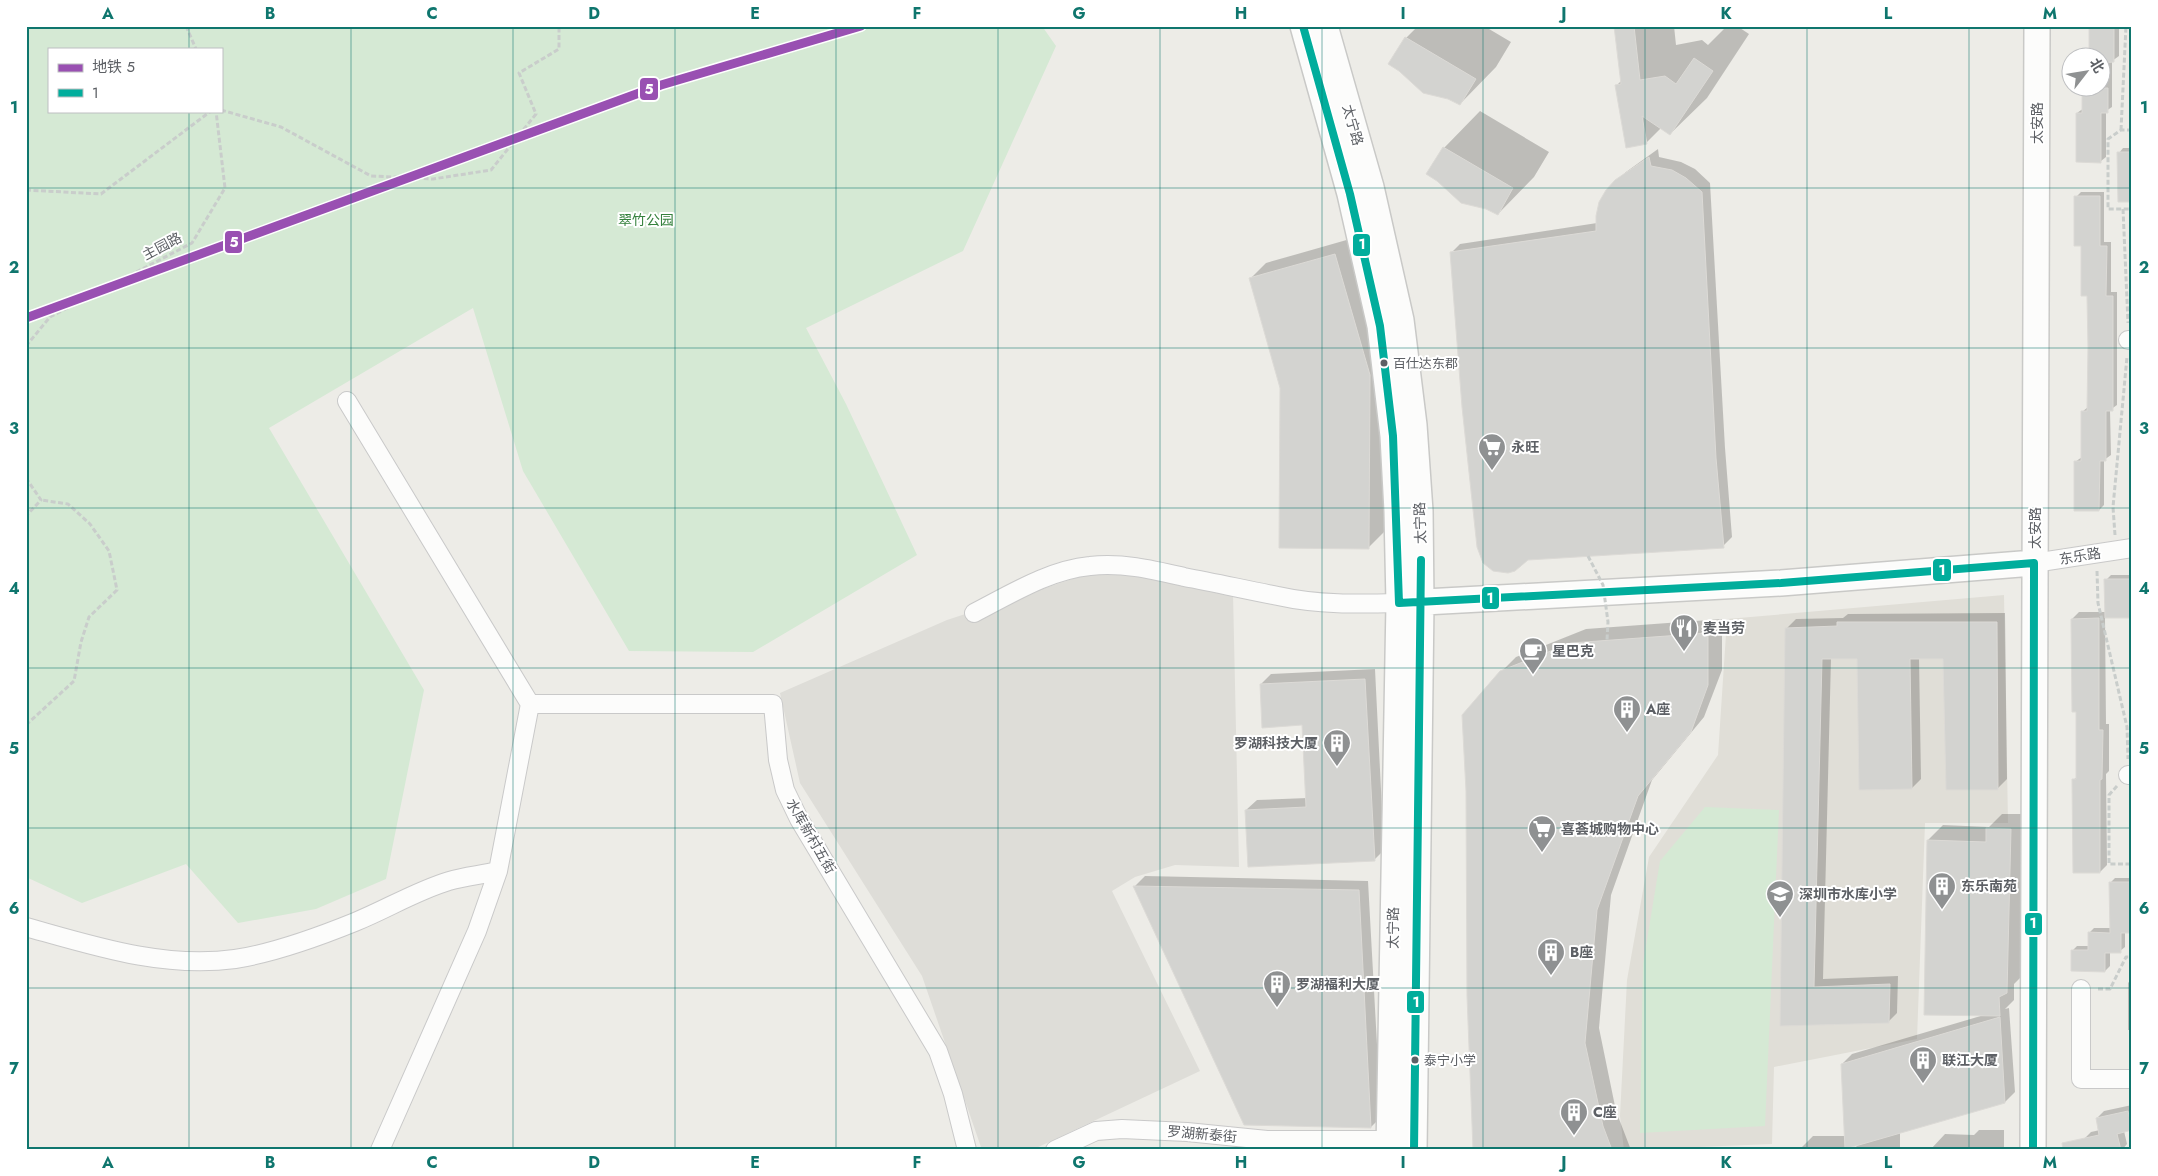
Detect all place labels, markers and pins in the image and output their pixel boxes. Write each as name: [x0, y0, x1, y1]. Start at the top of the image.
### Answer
place label: 百仕达东郡: [1393, 354, 1458, 373]
marker: 百仕达东郡: [1379, 358, 1389, 368]
supermarket icon: 永旺: [1477, 432, 1507, 471]
place label: 永旺: [1511, 437, 1539, 457]
restaurant icon: 麦当劳: [1669, 613, 1699, 652]
place label: 麦当劳: [1703, 618, 1745, 638]
cafe icon: 星巴克: [1518, 636, 1548, 675]
place label: 星巴克: [1552, 641, 1594, 661]
building icon: A座: [1612, 694, 1642, 733]
place label: A座: [1645, 699, 1670, 719]
building icon: 罗湖科技大厦: [1322, 728, 1352, 767]
place label: 罗湖科技大厦: [1234, 733, 1318, 753]
supermarket icon: 喜荟城购物中心: [1527, 814, 1557, 853]
place label: 喜荟城购物中心: [1561, 819, 1659, 839]
building icon: 东乐南苑: [1927, 871, 1957, 910]
place label: 东乐南苑: [1961, 876, 2017, 896]
school or university icon: 深圳市水库小学: [1765, 879, 1795, 918]
place label: 深圳市水库小学: [1799, 884, 1897, 904]
building icon: B座: [1536, 937, 1566, 976]
place label: B座: [1570, 942, 1593, 962]
building icon: 罗湖福利大厦: [1262, 969, 1292, 1008]
place label: 罗湖福利大厦: [1296, 974, 1380, 994]
building icon: 联江大厦: [1908, 1045, 1938, 1084]
place label: 联江大厦: [1942, 1050, 1998, 1070]
place label: 泰宁小学: [1424, 1051, 1476, 1070]
marker: 泰宁小学: [1410, 1055, 1420, 1065]
building icon: C座: [1559, 1097, 1589, 1136]
place label: C座: [1593, 1102, 1617, 1122]

